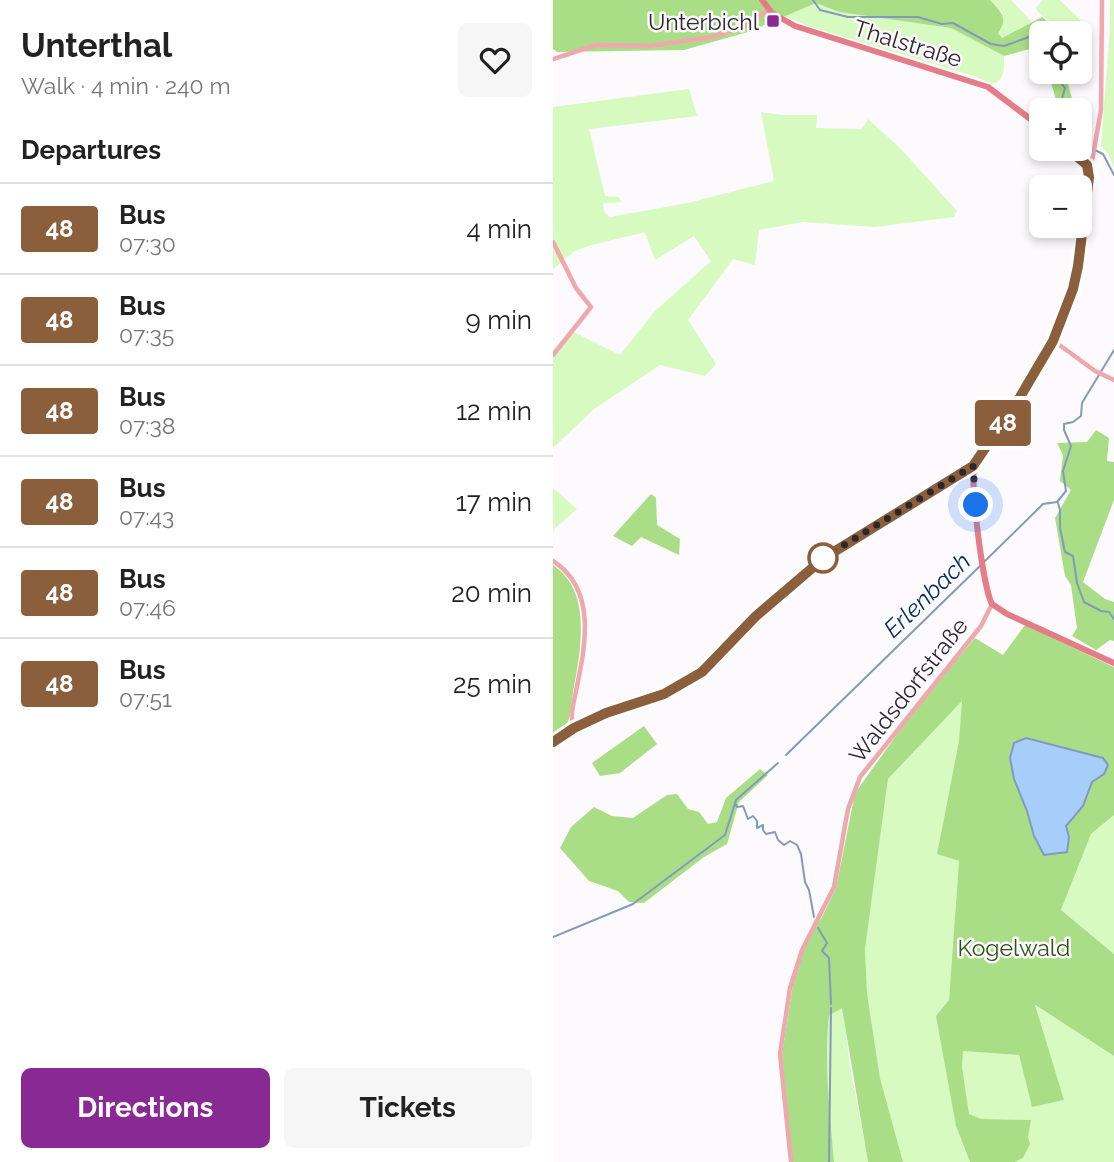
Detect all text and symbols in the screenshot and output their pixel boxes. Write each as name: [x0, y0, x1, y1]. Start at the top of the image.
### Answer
place label: Unterbichl: [648, 8, 760, 35]
marker: Unterbichl: [765, 13, 781, 29]
street label: Thalstraße: [851, 14, 965, 72]
map controls: [1029, 21, 1092, 238]
button: locate: [1029, 21, 1092, 84]
button: heart: [458, 23, 532, 97]
text: Unterthal: [21, 26, 172, 65]
text: Walk · 4 min · 240 m: [21, 72, 231, 99]
button: +: [1029, 98, 1092, 161]
text: Departures: [21, 135, 161, 165]
button: −: [1029, 175, 1092, 238]
text: Bus: [119, 200, 166, 230]
text: 48: [45, 214, 74, 243]
text: 4 min: [466, 214, 532, 244]
text: 07:30: [119, 230, 176, 257]
text: Bus: [119, 291, 166, 321]
text: 48: [45, 305, 74, 334]
text: 9 min: [465, 305, 532, 335]
text: 07:35: [119, 321, 174, 348]
text: Bus: [119, 382, 166, 412]
text: 48: [45, 396, 74, 425]
text: 12 min: [456, 396, 532, 426]
line badge: 48: [972, 400, 1035, 446]
text: 48: [989, 408, 1017, 437]
text: 07:38: [119, 412, 175, 439]
text: Bus: [119, 473, 166, 503]
text: 48: [45, 487, 74, 516]
text: 17 min: [456, 487, 532, 517]
your location: [958, 487, 993, 522]
text: 07:43: [119, 503, 174, 530]
unlabelled marker: [808, 543, 838, 573]
water label: Erlenbach: [878, 547, 976, 643]
text: Bus: [119, 564, 166, 594]
text: 48: [45, 578, 74, 607]
text: 20 min: [451, 578, 532, 608]
text: 07:46: [119, 594, 176, 621]
street label: Waldsdorfstraße: [843, 612, 973, 768]
text: Bus: [119, 655, 166, 685]
text: 48: [45, 669, 74, 698]
text: 25 min: [453, 669, 532, 699]
text: 07:51: [119, 685, 172, 712]
park label: Kogelwald: [958, 934, 1070, 961]
button: Directions: [21, 1068, 270, 1148]
button: Tickets: [284, 1068, 532, 1148]

